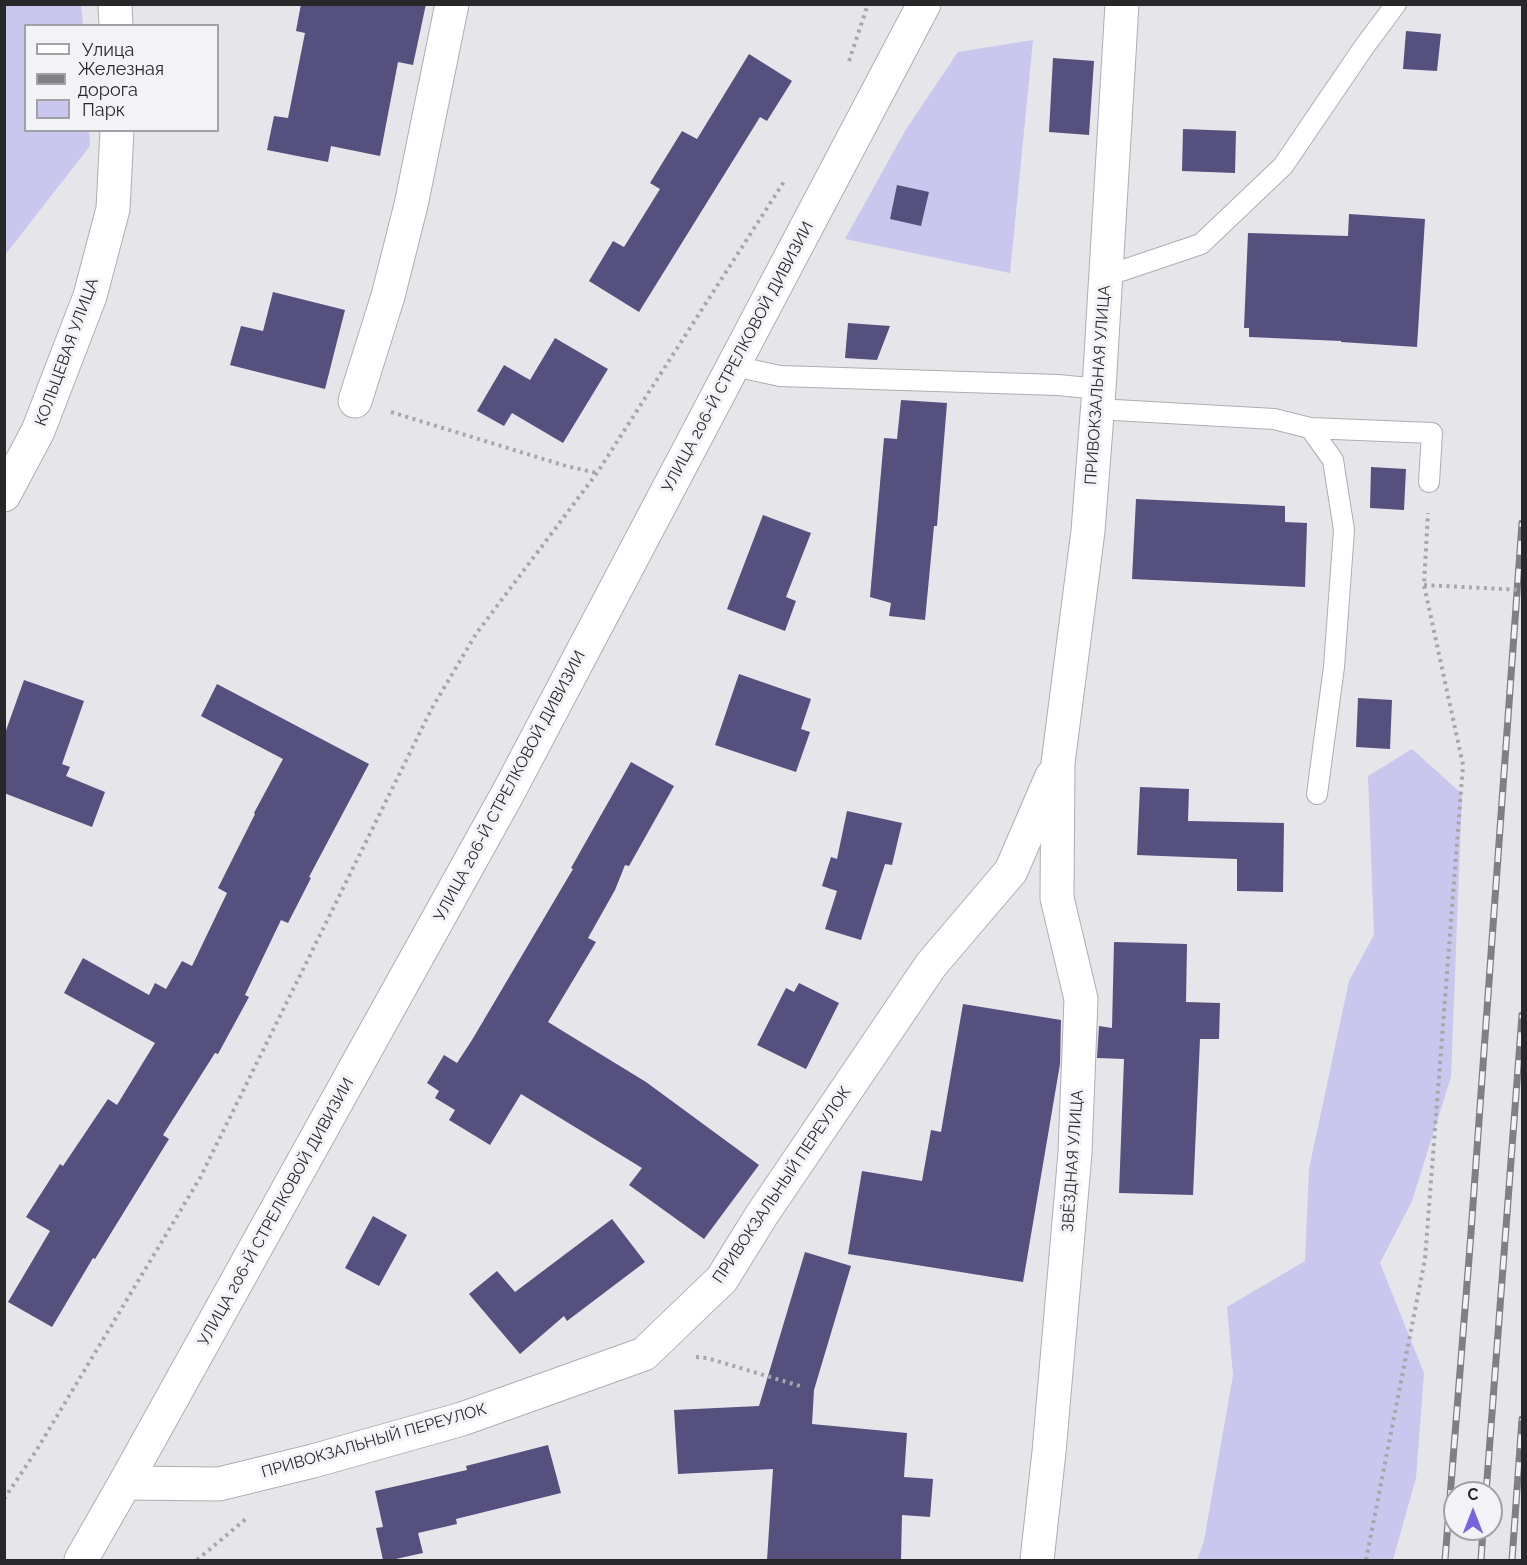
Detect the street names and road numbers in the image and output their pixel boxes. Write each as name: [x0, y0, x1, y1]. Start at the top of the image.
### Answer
street label: УЛИЦА 206-Й СТРЕЛКОВОЙ ДИВИЗИИ: [658, 219, 818, 495]
street label: КОЛЬЦЕВАЯ УЛИЦА: [31, 275, 103, 429]
street label: ПРИВОКЗАЛЬНАЯ УЛИЦА: [1081, 285, 1115, 485]
street label: УЛИЦА 206-Й СТРЕЛКОВОЙ ДИВИЗИИ: [430, 648, 590, 924]
street label: УЛИЦА 206-Й СТРЕЛКОВОЙ ДИВИЗИИ: [194, 1075, 358, 1349]
street label: ПРИВОКЗАЛЬНЫЙ ПЕРЕУЛОК: [709, 1083, 855, 1287]
street label: ЗВЁЗДНАЯ УЛИЦА: [1058, 1089, 1088, 1233]
street label: ПРИВОКЗАЛЬНЫЙ ПЕРЕУЛОК: [259, 1400, 489, 1482]

